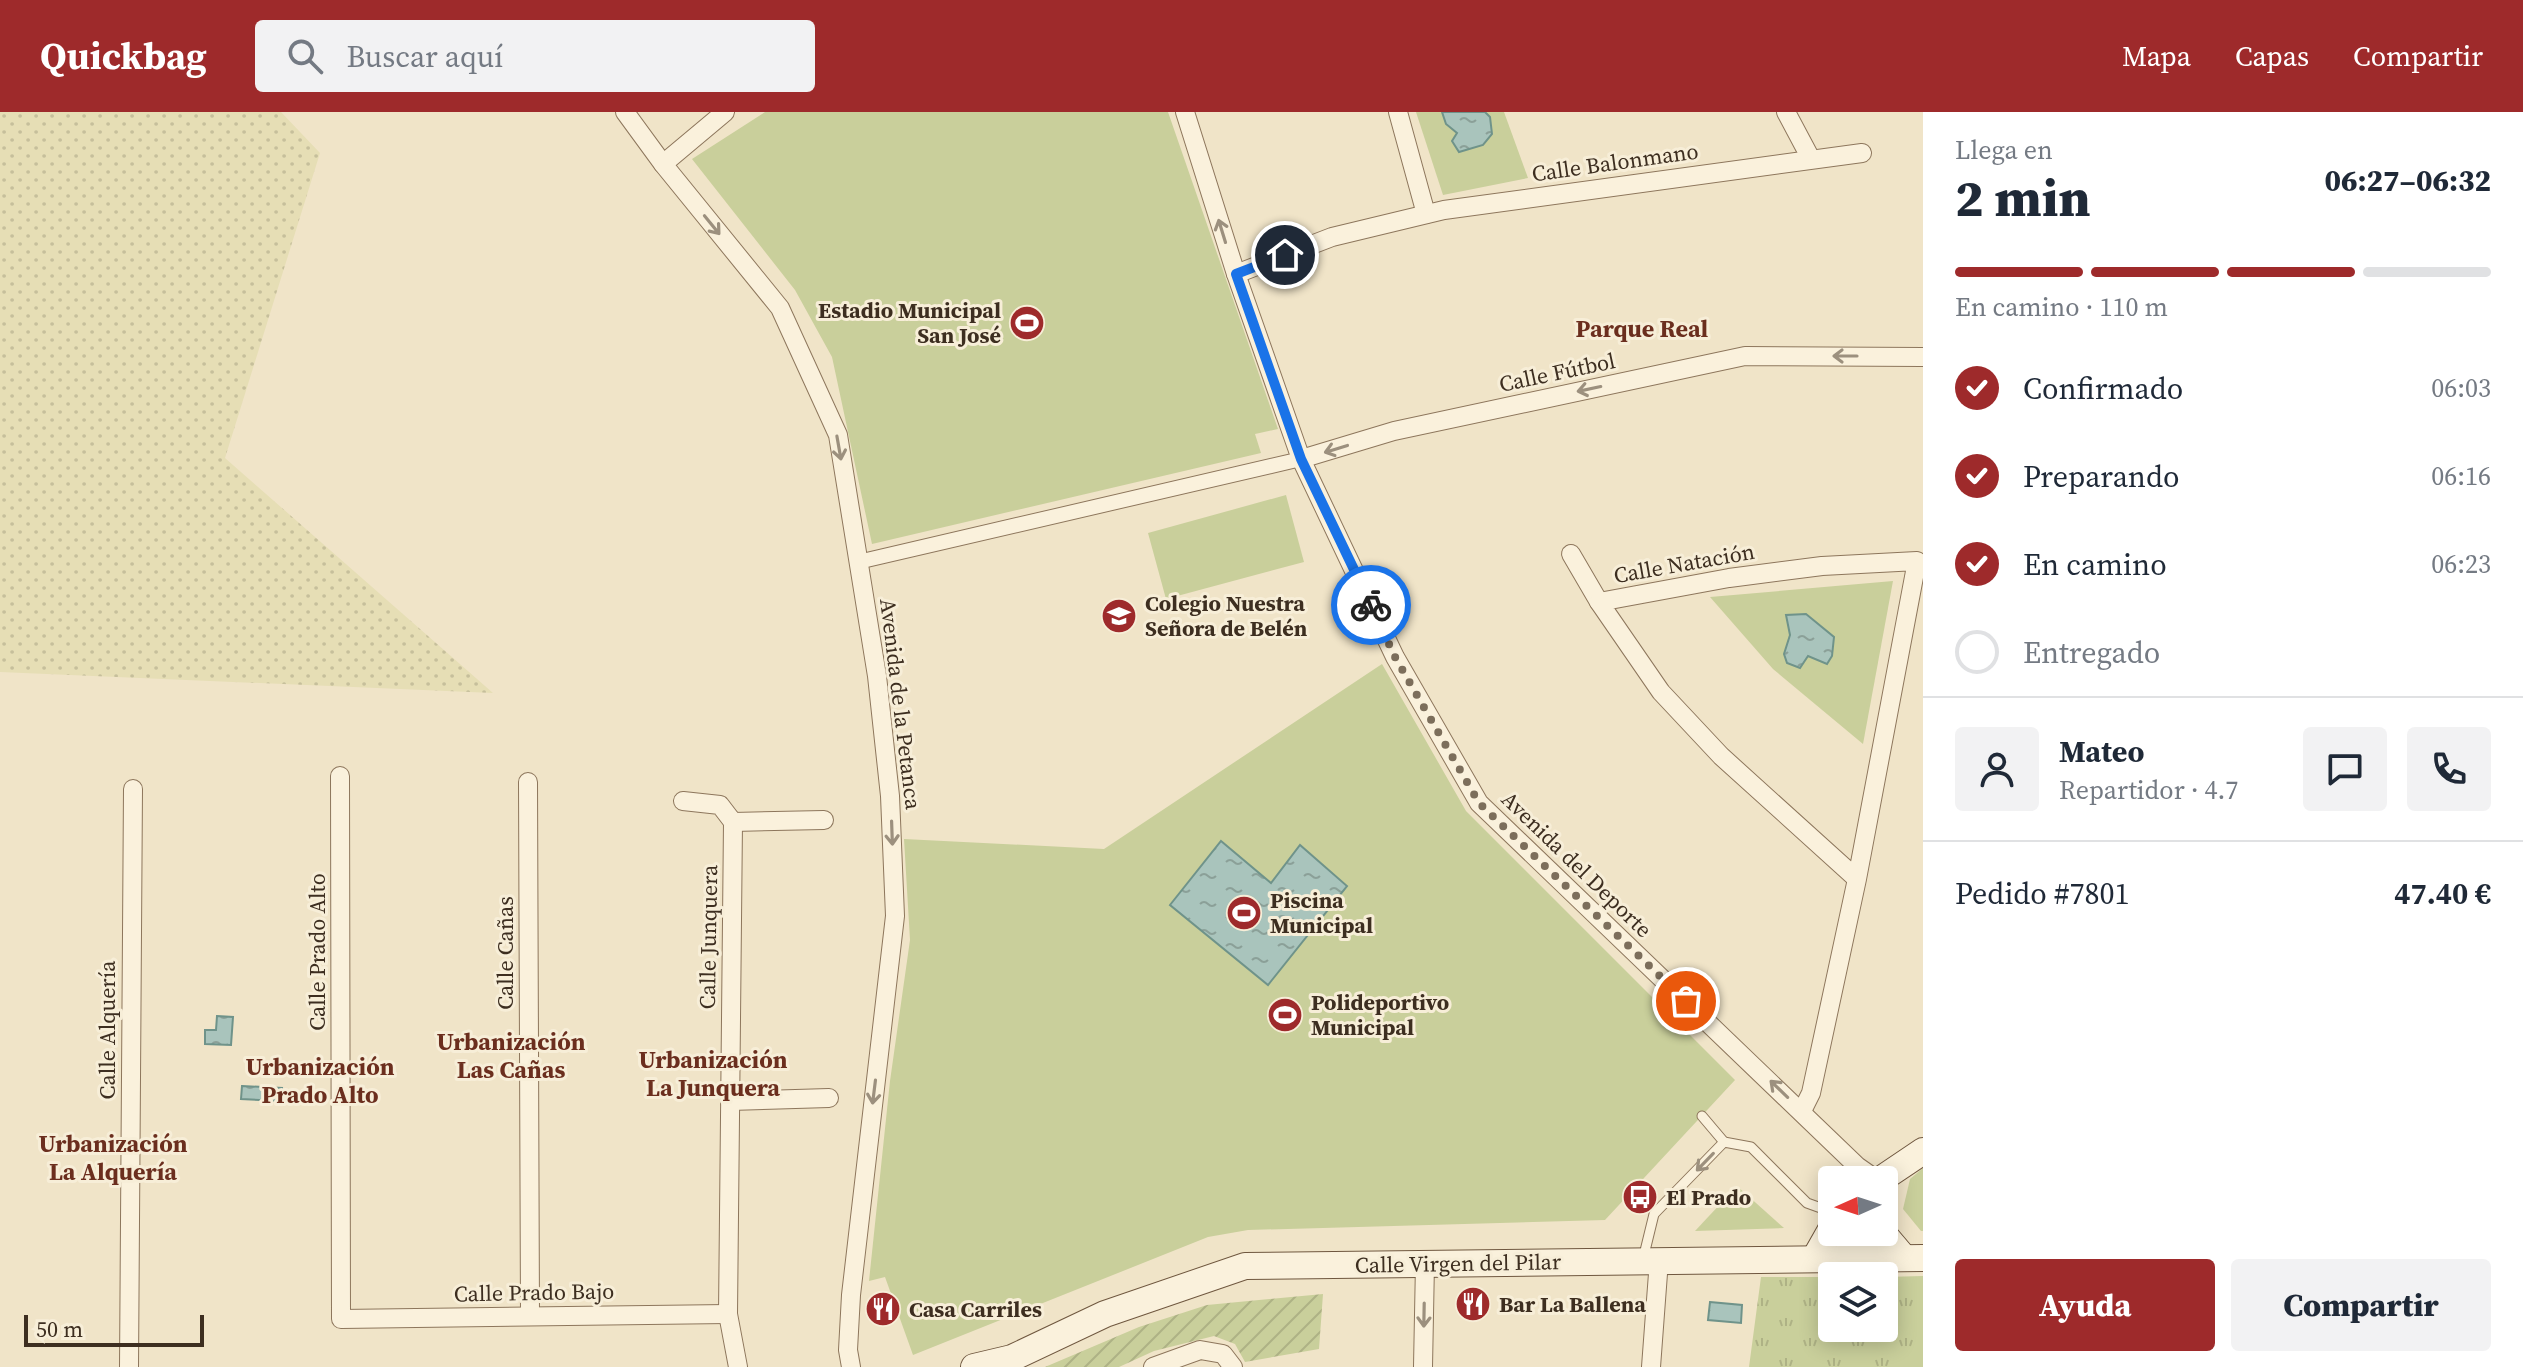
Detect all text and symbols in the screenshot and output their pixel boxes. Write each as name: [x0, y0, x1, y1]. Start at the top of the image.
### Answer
search box: [255, 20, 815, 92]
text: Quickbag: [40, 30, 207, 82]
icon: search: [283, 34, 327, 78]
text: Buscar aquí: [347, 36, 503, 77]
text: Mapa: [2122, 37, 2191, 75]
text: Capas: [2235, 37, 2309, 75]
text: Compartir: [2353, 37, 2483, 75]
text: Llega en: [1955, 132, 2053, 168]
street label: Calle Balonmano: [1530, 135, 1700, 189]
text: 06:27–06:32: [2324, 160, 2491, 201]
text: 2 min: [1955, 162, 2091, 233]
one-way arrow: [703, 214, 721, 234]
one-way arrow: [1214, 218, 1229, 244]
pin: [1251, 221, 1319, 289]
icon: home: [1263, 233, 1307, 277]
text: En camino · 110 m: [1955, 289, 2168, 325]
place label: Estadio Municipal San José: [818, 295, 1001, 350]
sports icon: Estadio Municipal San José: [1008, 304, 1046, 342]
district label: Parque Real: [1576, 312, 1709, 345]
street label: Calle Fútbol: [1496, 345, 1618, 399]
one-way arrow: [1832, 348, 1859, 364]
icon: check: [1955, 366, 1999, 410]
text: Confirmado: [2023, 368, 2183, 409]
text: 06:03: [2431, 370, 2491, 406]
one-way arrow: [1576, 382, 1602, 397]
one-way arrow: [833, 435, 848, 460]
one-way arrow: [1323, 442, 1349, 457]
icon: check: [1955, 454, 1999, 498]
text: Preparando: [2023, 456, 2180, 497]
text: 06:16: [2431, 458, 2491, 494]
street label: Calle Natación: [1611, 536, 1757, 590]
icon: check: [1955, 542, 1999, 586]
text: En camino: [2023, 544, 2167, 585]
text: 06:23: [2431, 546, 2491, 582]
courier: [1331, 565, 1411, 645]
icon: bike: [1349, 583, 1393, 627]
place label: Colegio Nuestra Señora de Belén: [1145, 588, 1308, 643]
street label: Avenida de la Petanca: [873, 597, 929, 812]
school or university icon: Colegio Nuestra Señora de Belén: [1100, 597, 1138, 635]
text: Entregado: [2023, 632, 2160, 673]
button: person: [1955, 727, 2039, 811]
button: chat: [2303, 727, 2387, 811]
button: phone: [2407, 727, 2491, 811]
text: Mateo: [2059, 731, 2144, 772]
text: Repartidor · 4.7: [2059, 772, 2238, 808]
street label: Avenida del Deporte: [1495, 784, 1659, 944]
one-way arrow: [884, 819, 899, 846]
street label: Calle Junquera: [692, 864, 724, 1010]
street label: Calle Prado Alto: [302, 873, 332, 1031]
text: Pedido #7801: [1955, 873, 2130, 914]
text: 47.40 €: [2394, 873, 2491, 914]
place label: Piscina Municipal: [1270, 885, 1373, 940]
sports icon: Piscina Municipal: [1225, 894, 1263, 932]
street label: Calle Cañas: [490, 896, 520, 1010]
street label: Calle Alquería: [92, 960, 122, 1099]
pin: [1652, 967, 1720, 1035]
icon: bag: [1664, 979, 1708, 1023]
place label: Polideportivo Municipal: [1311, 987, 1449, 1042]
sports icon: Polideportivo Municipal: [1266, 996, 1304, 1034]
district label: Urbanización Las Cañas: [436, 1025, 586, 1086]
district label: Urbanización La Junquera: [638, 1043, 788, 1104]
district label: Urbanización Prado Alto: [245, 1050, 395, 1111]
one-way arrow: [867, 1078, 882, 1105]
one-way arrow: [1769, 1080, 1789, 1099]
district label: Urbanización La Alquería: [38, 1127, 188, 1188]
one-way arrow: [1695, 1152, 1714, 1172]
north arrow: [1818, 1166, 1898, 1246]
map controls: [1818, 1166, 1898, 1342]
bus stop icon: El Prado: [1621, 1178, 1659, 1216]
place label: El Prado: [1666, 1182, 1751, 1212]
street label: Calle Virgen del Pilar: [1355, 1246, 1562, 1280]
button: Ayuda: [1955, 1259, 2215, 1351]
button: Compartir: [2231, 1259, 2491, 1351]
button: layers: [1818, 1262, 1898, 1342]
street label: Calle Prado Bajo: [454, 1276, 614, 1308]
restaurant icon: Bar La Ballena: [1454, 1285, 1492, 1323]
place label: Bar La Ballena: [1499, 1289, 1646, 1319]
restaurant icon: Casa Carriles: [864, 1290, 902, 1328]
place label: Casa Carriles: [909, 1294, 1042, 1324]
one-way arrow: [1417, 1301, 1432, 1328]
scale bar: [24, 1311, 204, 1347]
text: 50 m: [36, 1314, 83, 1344]

